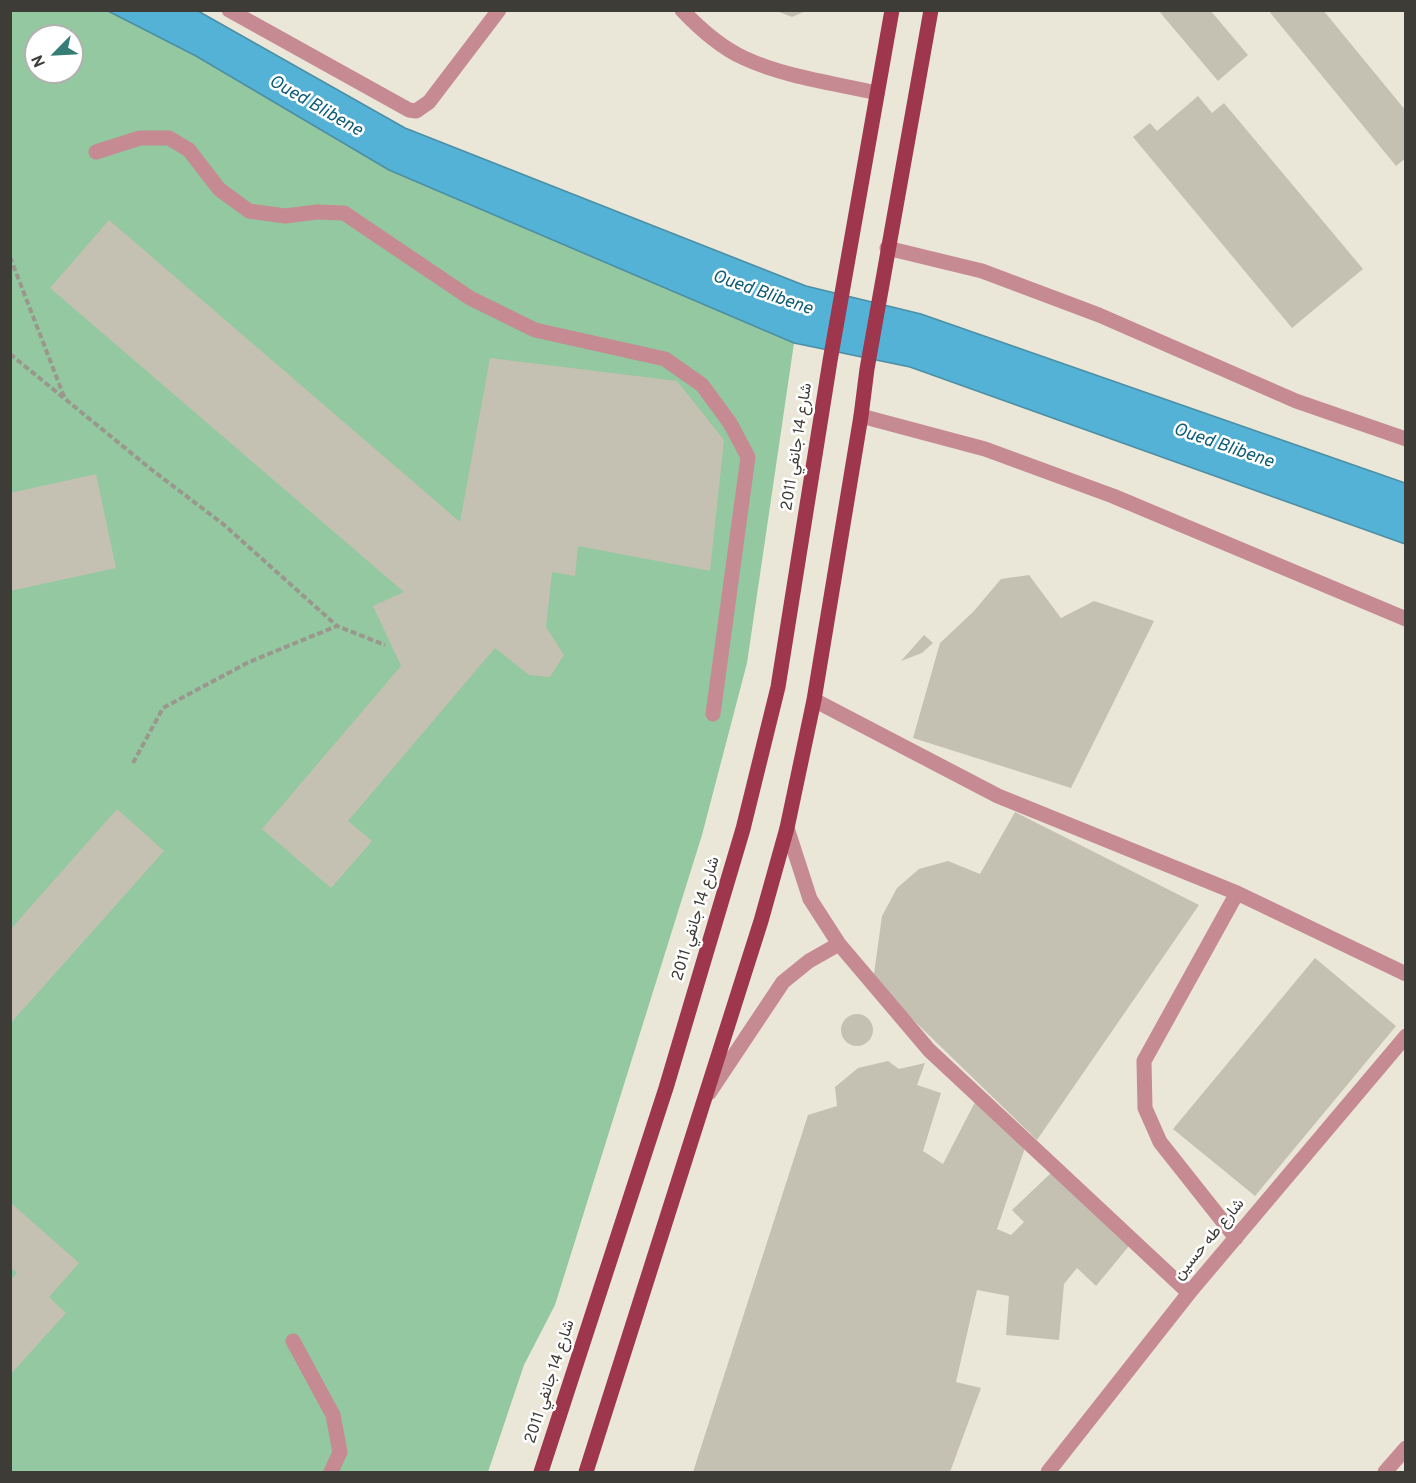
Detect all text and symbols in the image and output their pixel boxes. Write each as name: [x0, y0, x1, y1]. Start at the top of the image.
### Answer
north arrow: [24, 24, 84, 84]
text: N: [28, 51, 51, 70]
water label: Oued Blibene: [264, 72, 366, 142]
water label: Oued Blibene: [709, 267, 815, 321]
street label: شارع 14 جانفي 2011: [778, 382, 818, 512]
water label: Oued Blibene: [1170, 420, 1276, 474]
street label: شارع 14 جانفي 2011: [669, 855, 725, 983]
street label: شارع طه حسين: [1170, 1195, 1250, 1285]
street label: شارع 14 جانفي 2011: [522, 1318, 580, 1446]

